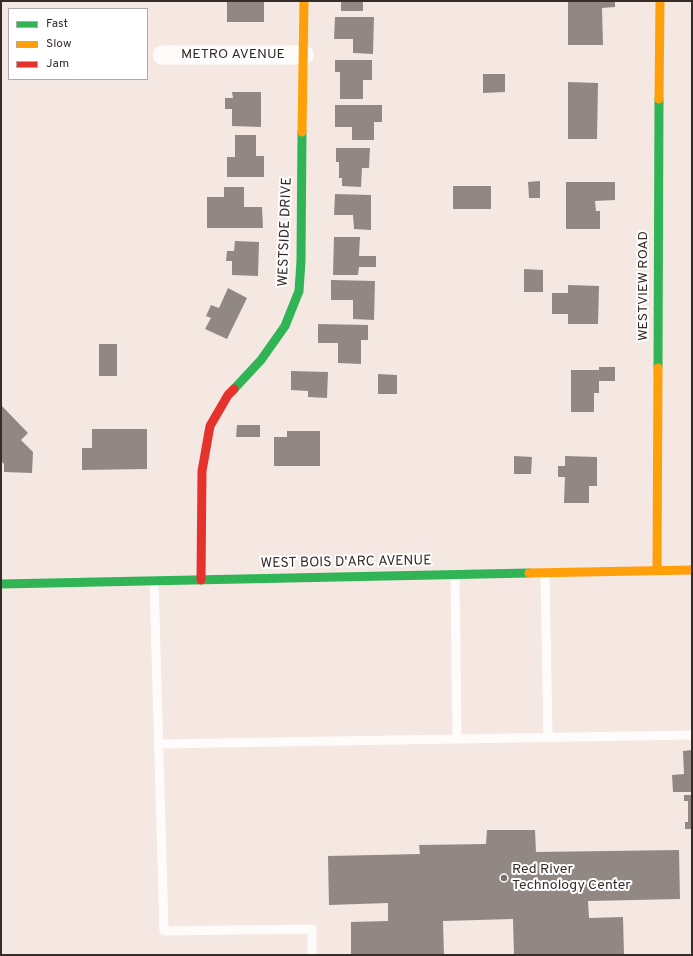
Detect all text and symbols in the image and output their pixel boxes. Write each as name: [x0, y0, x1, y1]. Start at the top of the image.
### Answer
legend: [8, 8, 148, 80]
text: Fast: [46, 16, 68, 32]
text: Slow: [46, 36, 72, 52]
street label: METRO AVENUE: [181, 47, 285, 63]
text: Jam: [46, 56, 69, 72]
street label: WESTSIDE DRIVE: [276, 177, 296, 287]
street label: WESTVIEW ROAD: [636, 231, 652, 341]
street label: WEST BOIS D'ARC AVENUE: [260, 553, 432, 573]
place label: Red River Technology Center: [512, 862, 631, 894]
marker: Red River Technology Center: [499, 873, 509, 883]

